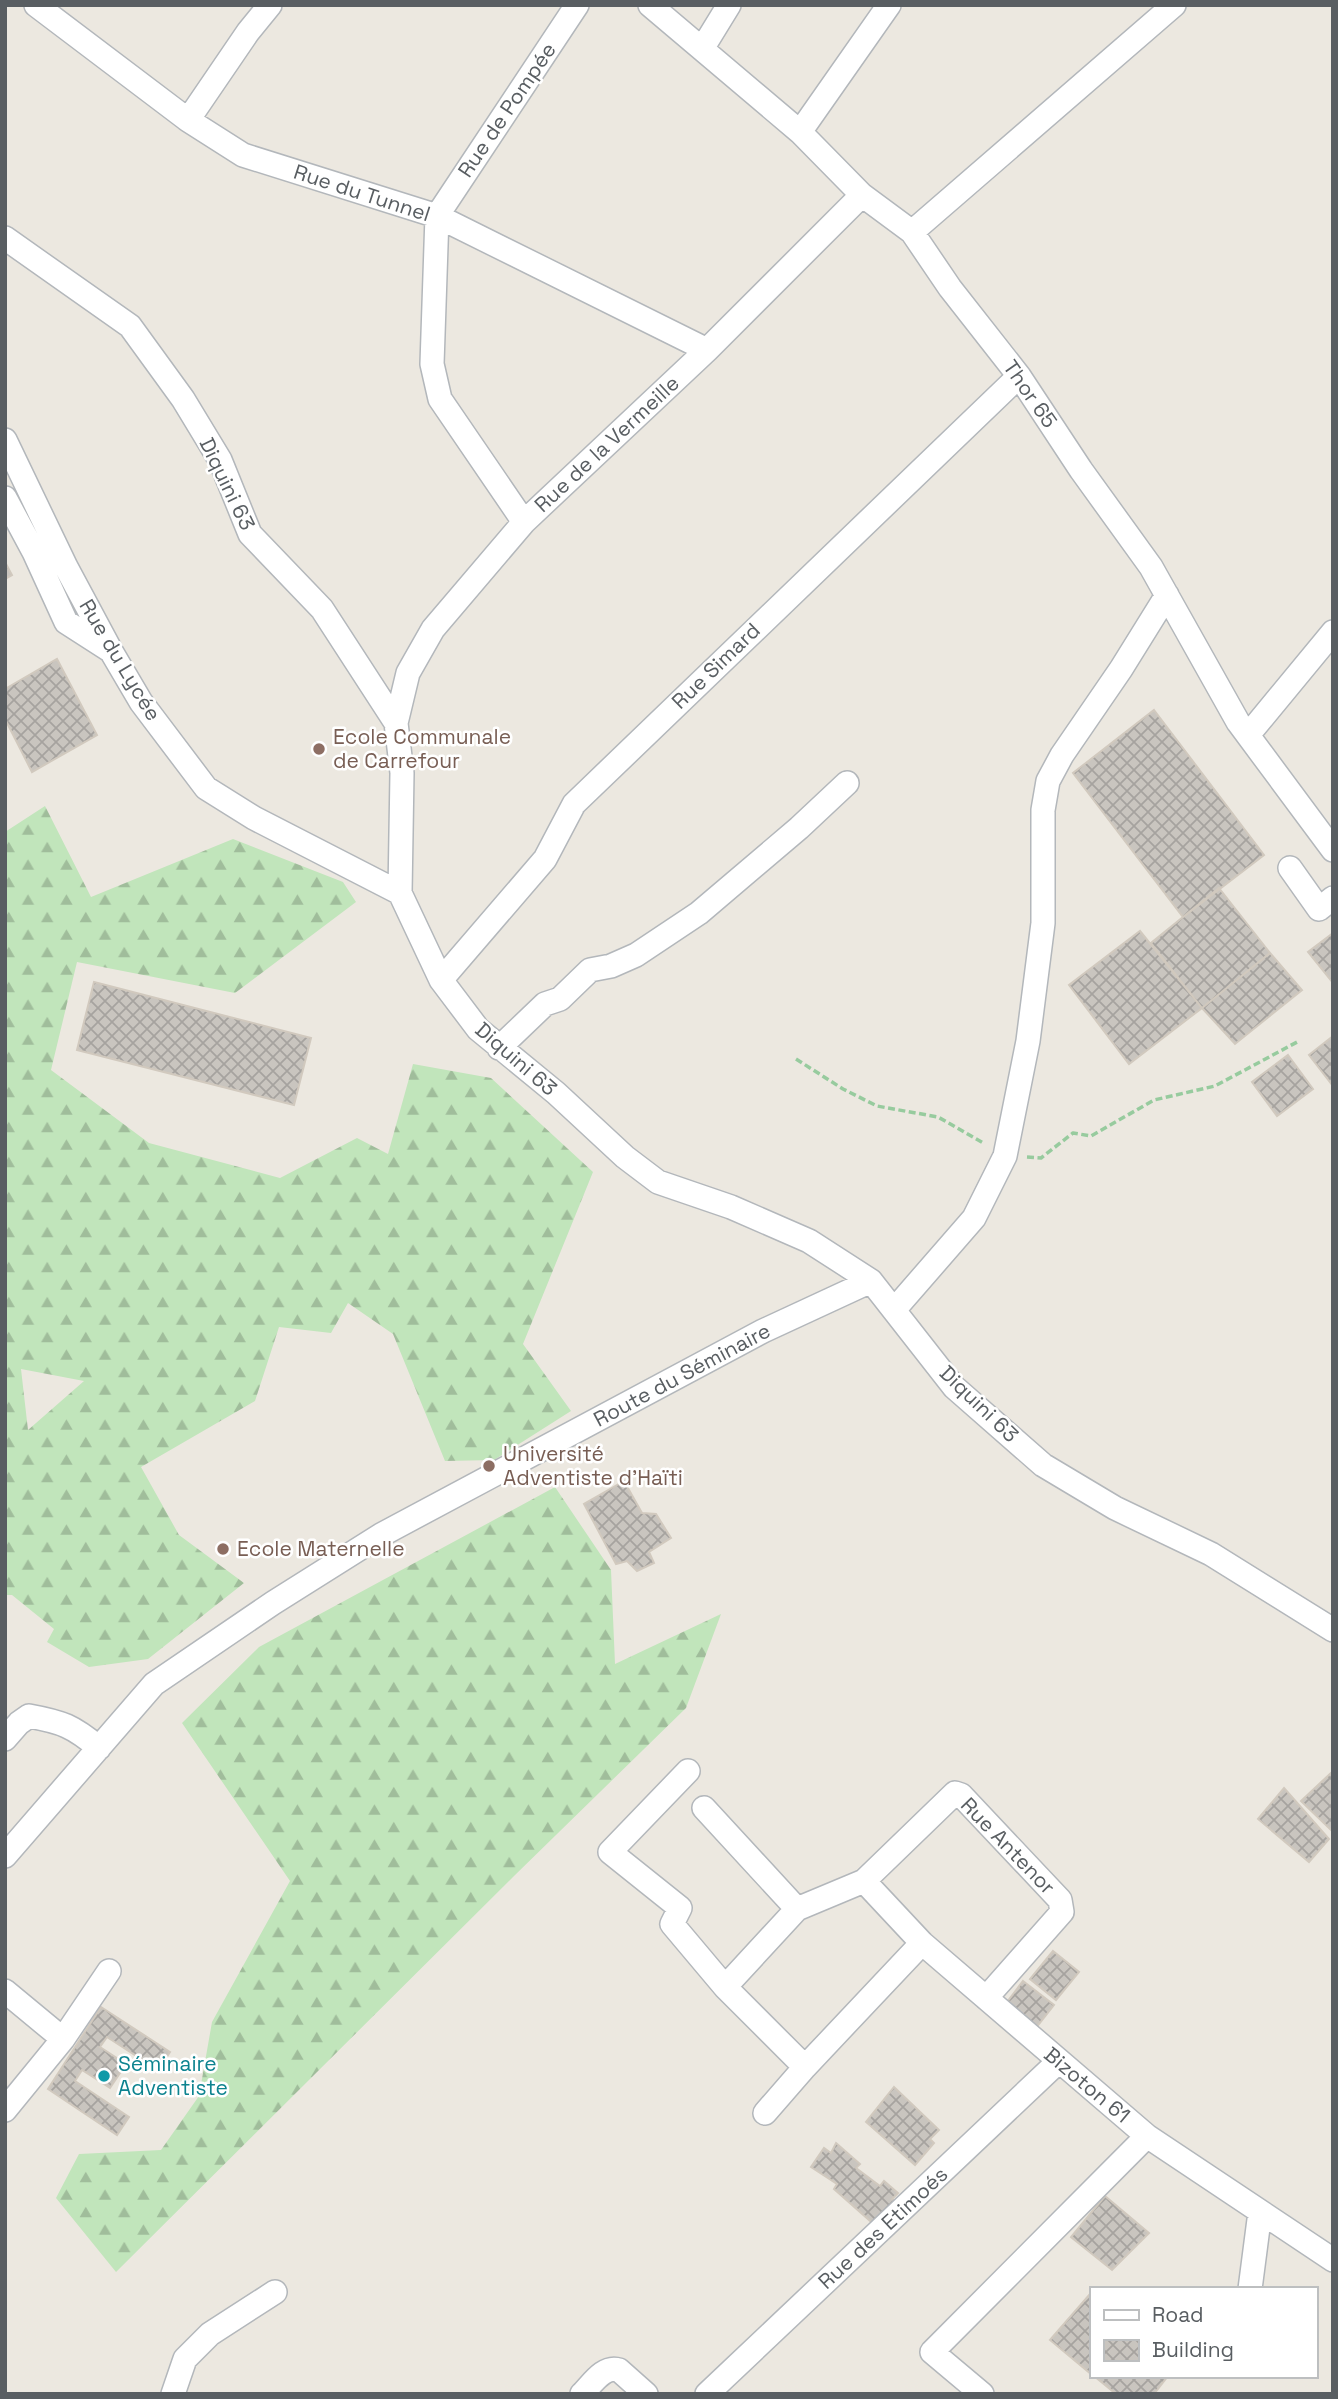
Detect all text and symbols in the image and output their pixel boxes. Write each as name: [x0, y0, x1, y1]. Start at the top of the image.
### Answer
street label: Rue de Pompée: [451, 37, 562, 182]
street label: Rue du Tunnel: [290, 158, 434, 227]
street label: Thor 65: [997, 354, 1064, 433]
street label: Rue de la Vermeille: [528, 369, 685, 518]
street label: Diquini 63: [193, 433, 261, 534]
street label: Rue du Lycée: [73, 594, 167, 726]
street label: Rue Simard: [666, 617, 766, 715]
place label: Ecole Communale de Carrefour: [333, 723, 511, 774]
marker: Ecole Communale de Carrefour: [311, 741, 327, 757]
street label: Diquini 63: [470, 1016, 563, 1101]
street label: Route du Séminaire: [589, 1317, 775, 1433]
street label: Diquini 63: [934, 1359, 1025, 1448]
place label: Université Adventiste d’Haïti: [503, 1440, 683, 1491]
marker: Université Adventiste d’Haïti: [481, 1458, 497, 1474]
place label: Ecole Maternelle: [237, 1535, 405, 1562]
marker: Ecole Maternelle: [215, 1541, 231, 1557]
street label: Rue Antenor: [955, 1791, 1062, 1900]
street label: Bizoton 61: [1039, 2041, 1136, 2128]
place label: Séminaire Adventiste: [118, 2050, 228, 2101]
marker: Séminaire Adventiste: [96, 2068, 112, 2084]
street label: Rue des Etimoés: [812, 2161, 953, 2295]
legend: [1090, 2287, 1317, 2378]
text: Road: [1152, 2301, 1204, 2328]
text: Building: [1152, 2336, 1234, 2363]

